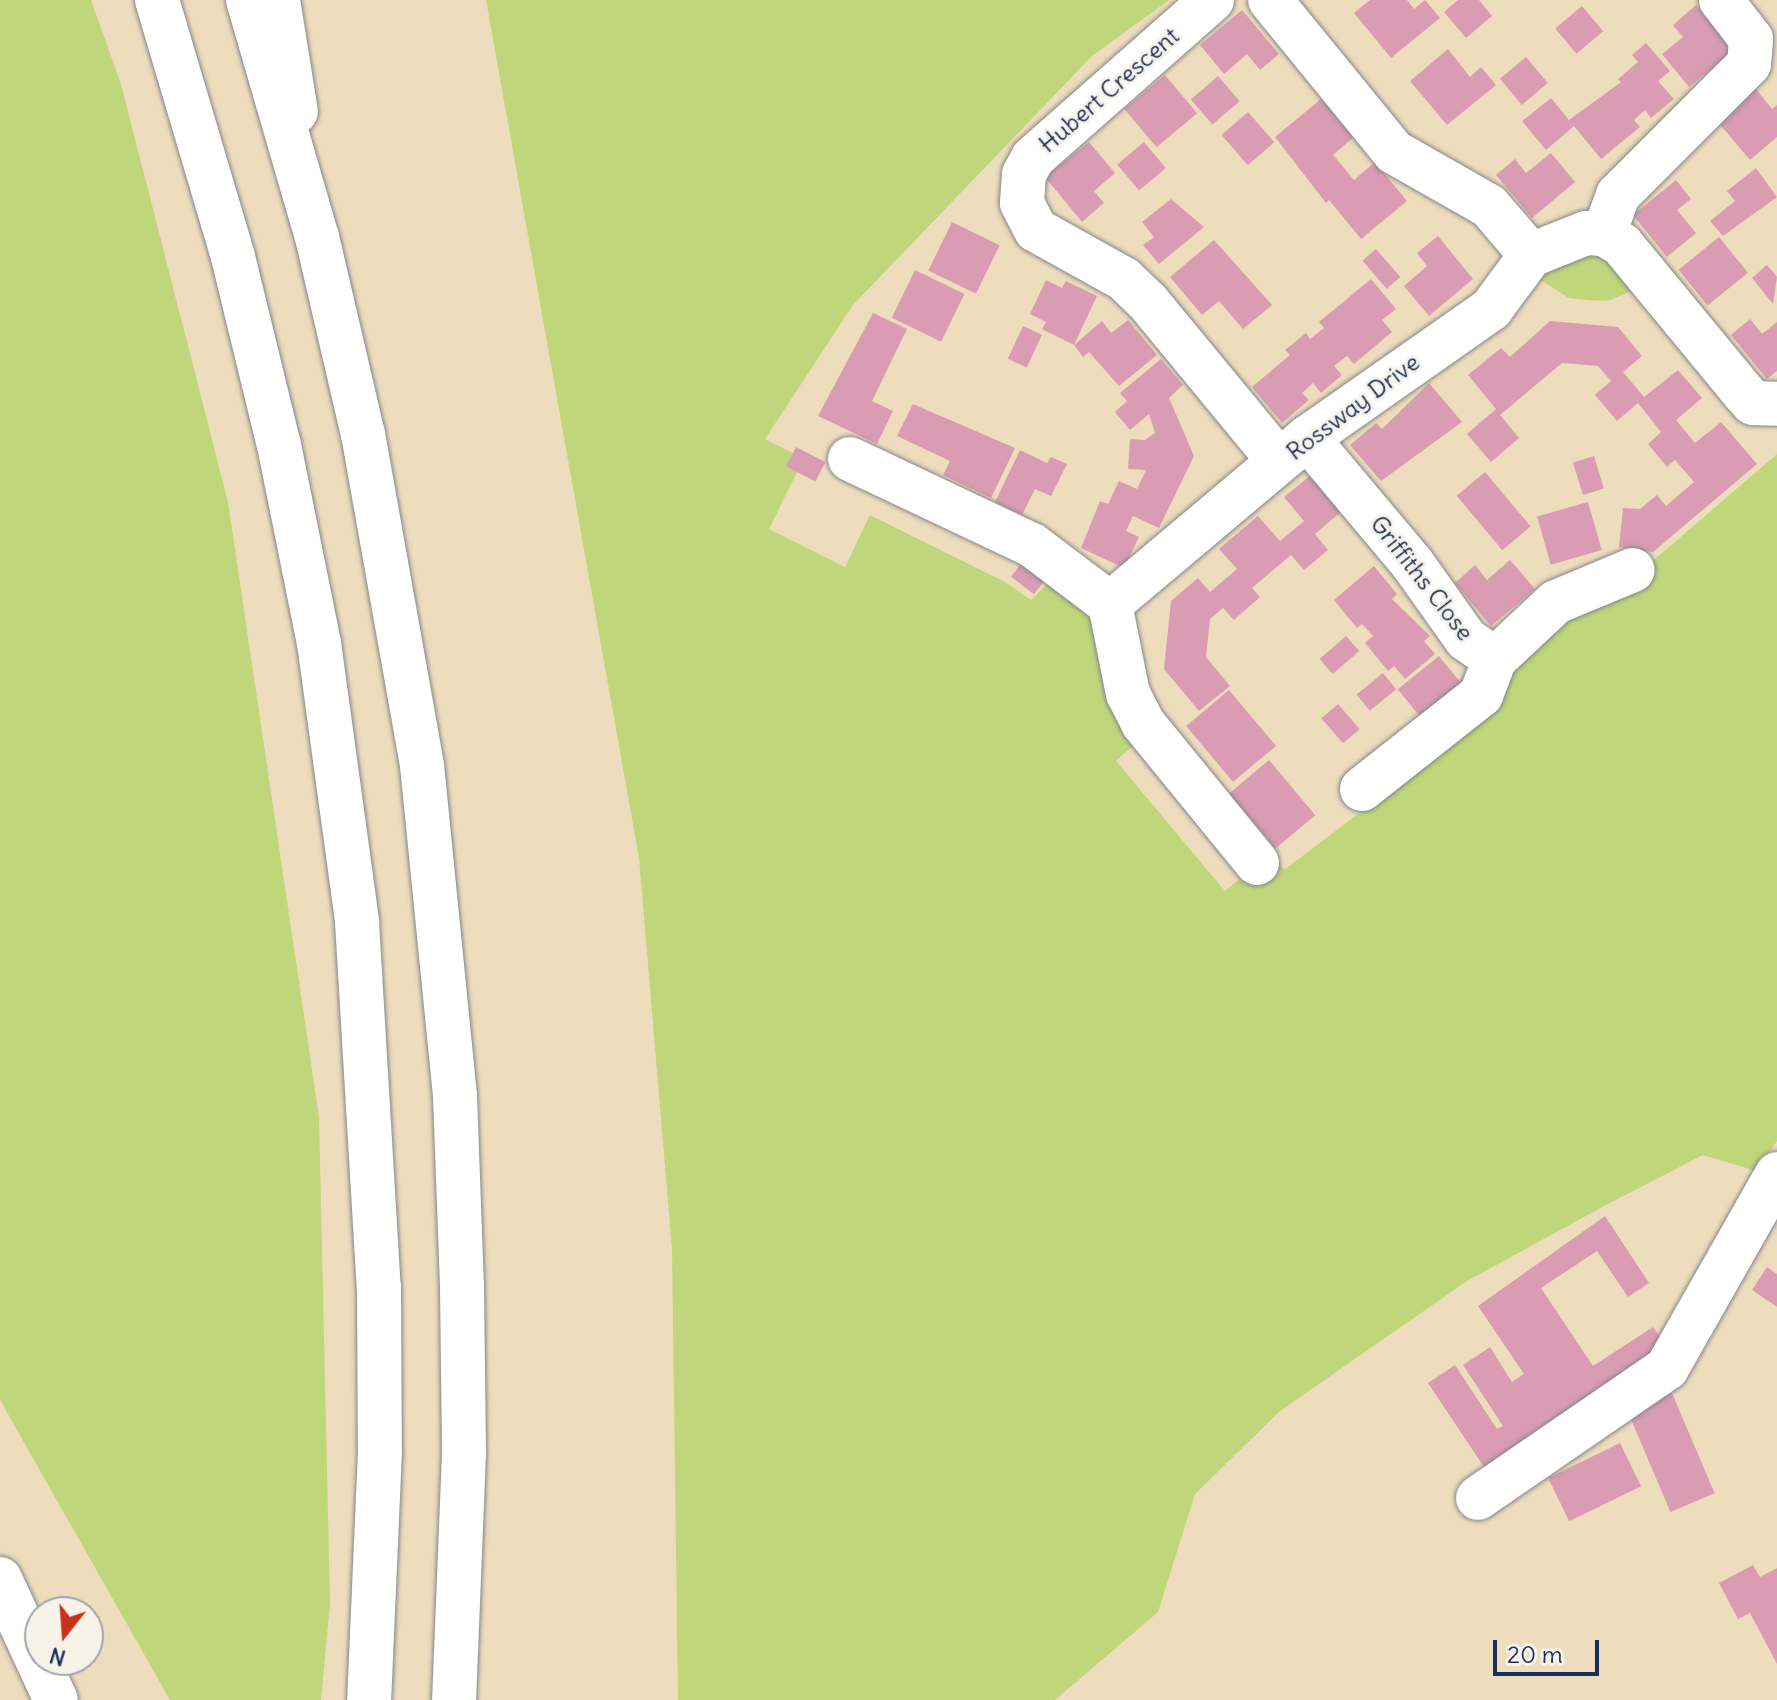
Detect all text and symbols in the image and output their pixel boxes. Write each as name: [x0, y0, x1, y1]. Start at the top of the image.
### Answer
street label: Hubert Crescent: [1033, 21, 1185, 159]
street label: Rossway Drive: [1281, 348, 1425, 466]
street label: Griffiths Close: [1364, 510, 1480, 646]
north arrow: [24, 1596, 104, 1676]
scale bar: [1497, 1624, 1603, 1674]
text: 20 m: [1507, 1639, 1563, 1669]
text: N: [46, 1641, 69, 1673]

